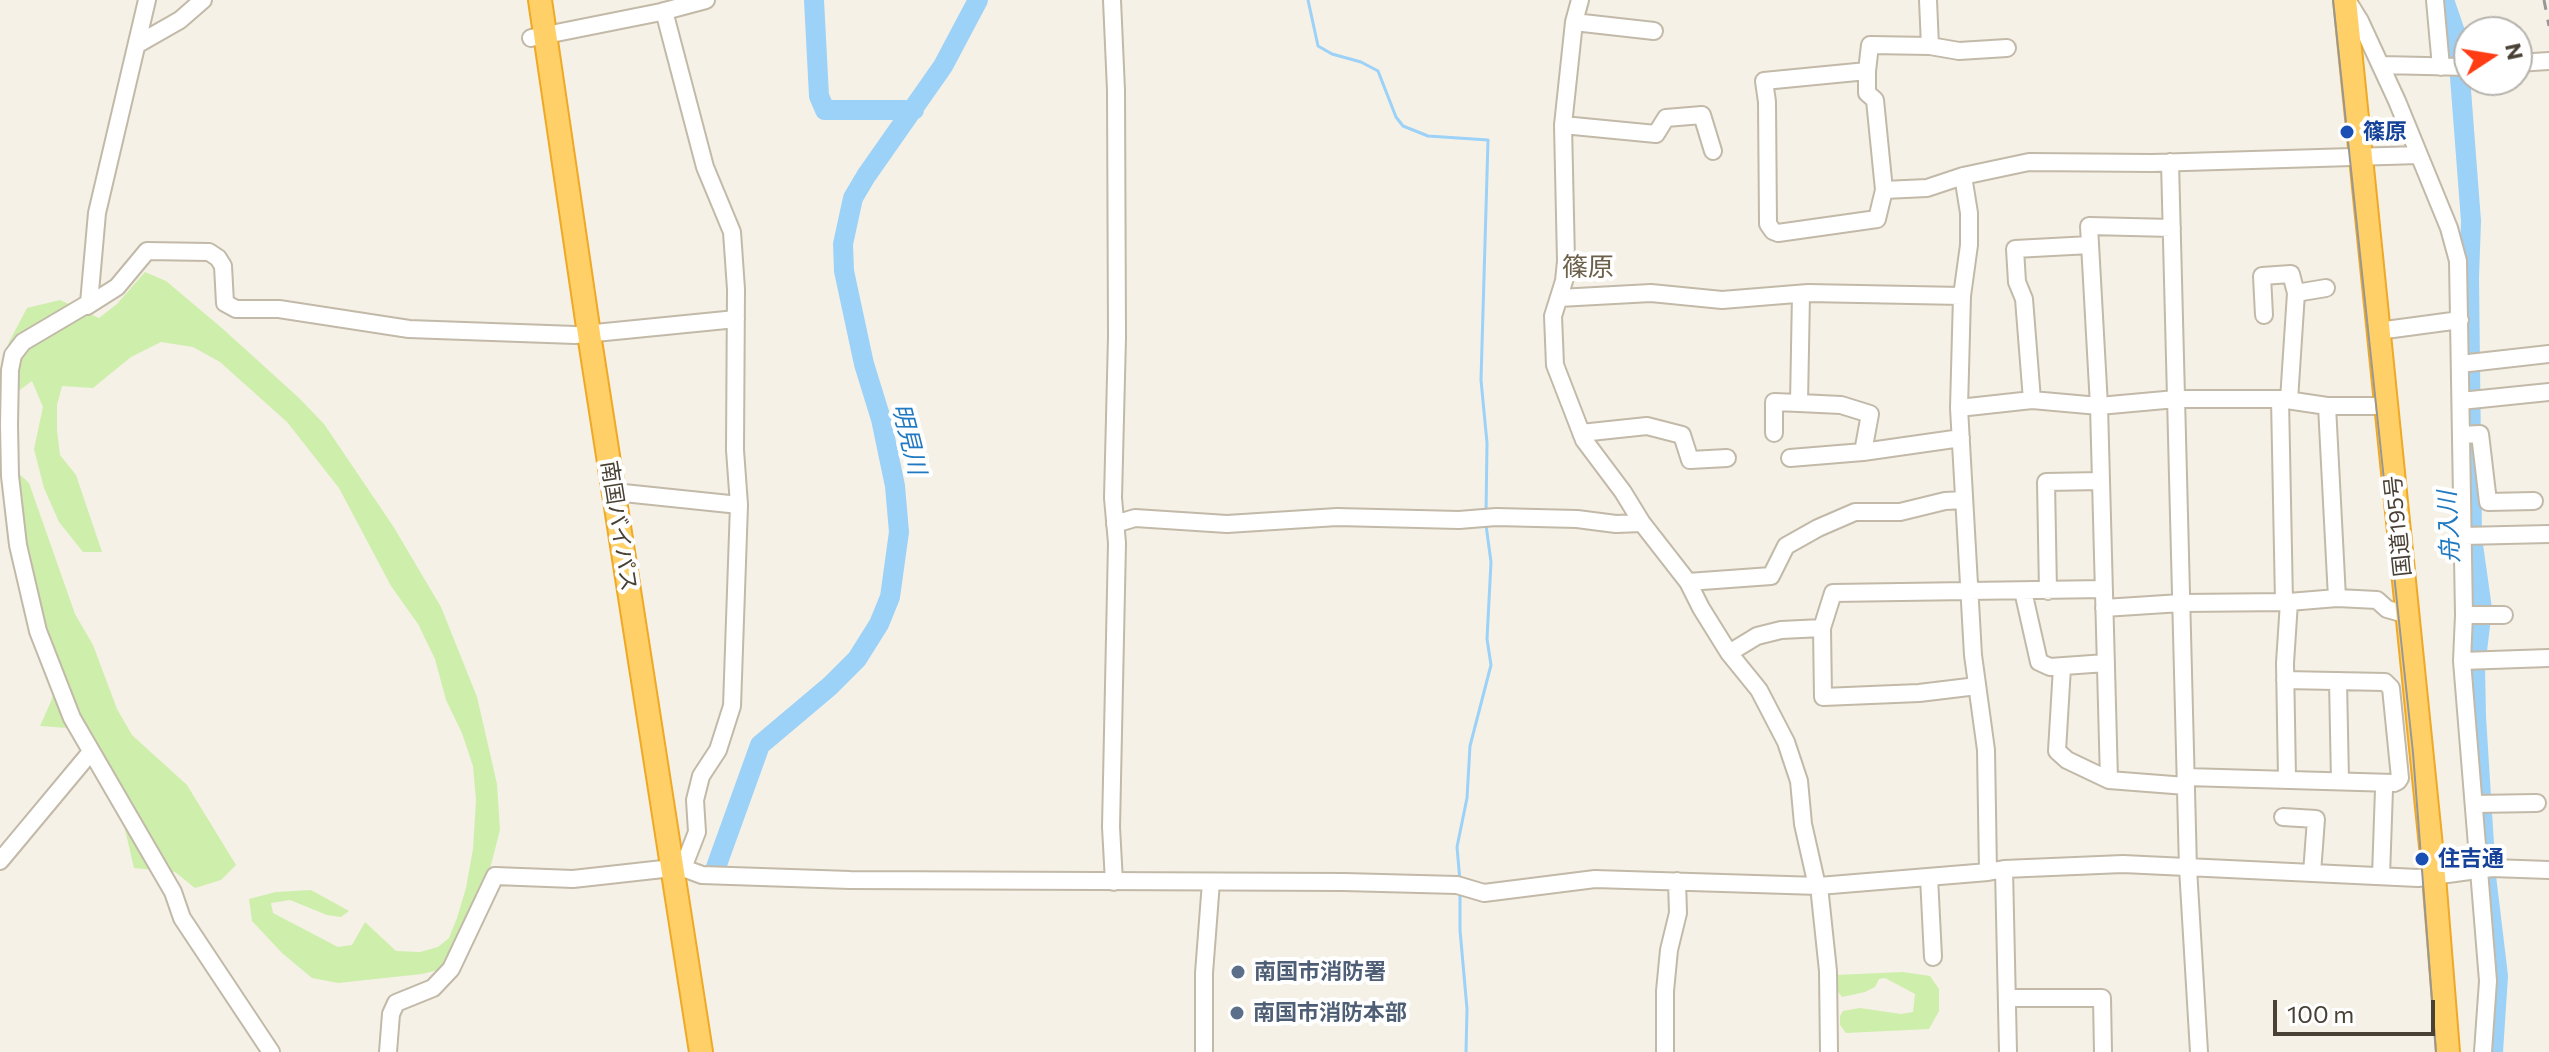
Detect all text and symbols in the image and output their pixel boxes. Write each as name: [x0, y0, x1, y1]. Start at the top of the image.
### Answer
north arrow: [2453, 16, 2533, 96]
text: N: [2500, 40, 2530, 62]
place label: 篠原: [2363, 119, 2407, 145]
marker: 篠原: [2338, 123, 2356, 141]
district label: 篠原: [1562, 251, 1614, 283]
water label: 明見川: [886, 401, 932, 477]
street label: 南国バイパス: [596, 459, 642, 593]
street label: 国道195号: [2380, 474, 2416, 578]
water label: 舟入川: [2433, 490, 2465, 564]
place label: 住吉通: [2438, 846, 2504, 872]
marker: 住吉通: [2413, 850, 2431, 868]
place label: 南国市消防署: [1254, 959, 1386, 985]
marker: 南国市消防署: [1229, 963, 1247, 981]
scale bar: [2277, 984, 2439, 1034]
text: 100 m: [2287, 999, 2354, 1028]
place label: 南国市消防本部: [1253, 1000, 1407, 1026]
marker: 南国市消防本部: [1228, 1004, 1246, 1022]

